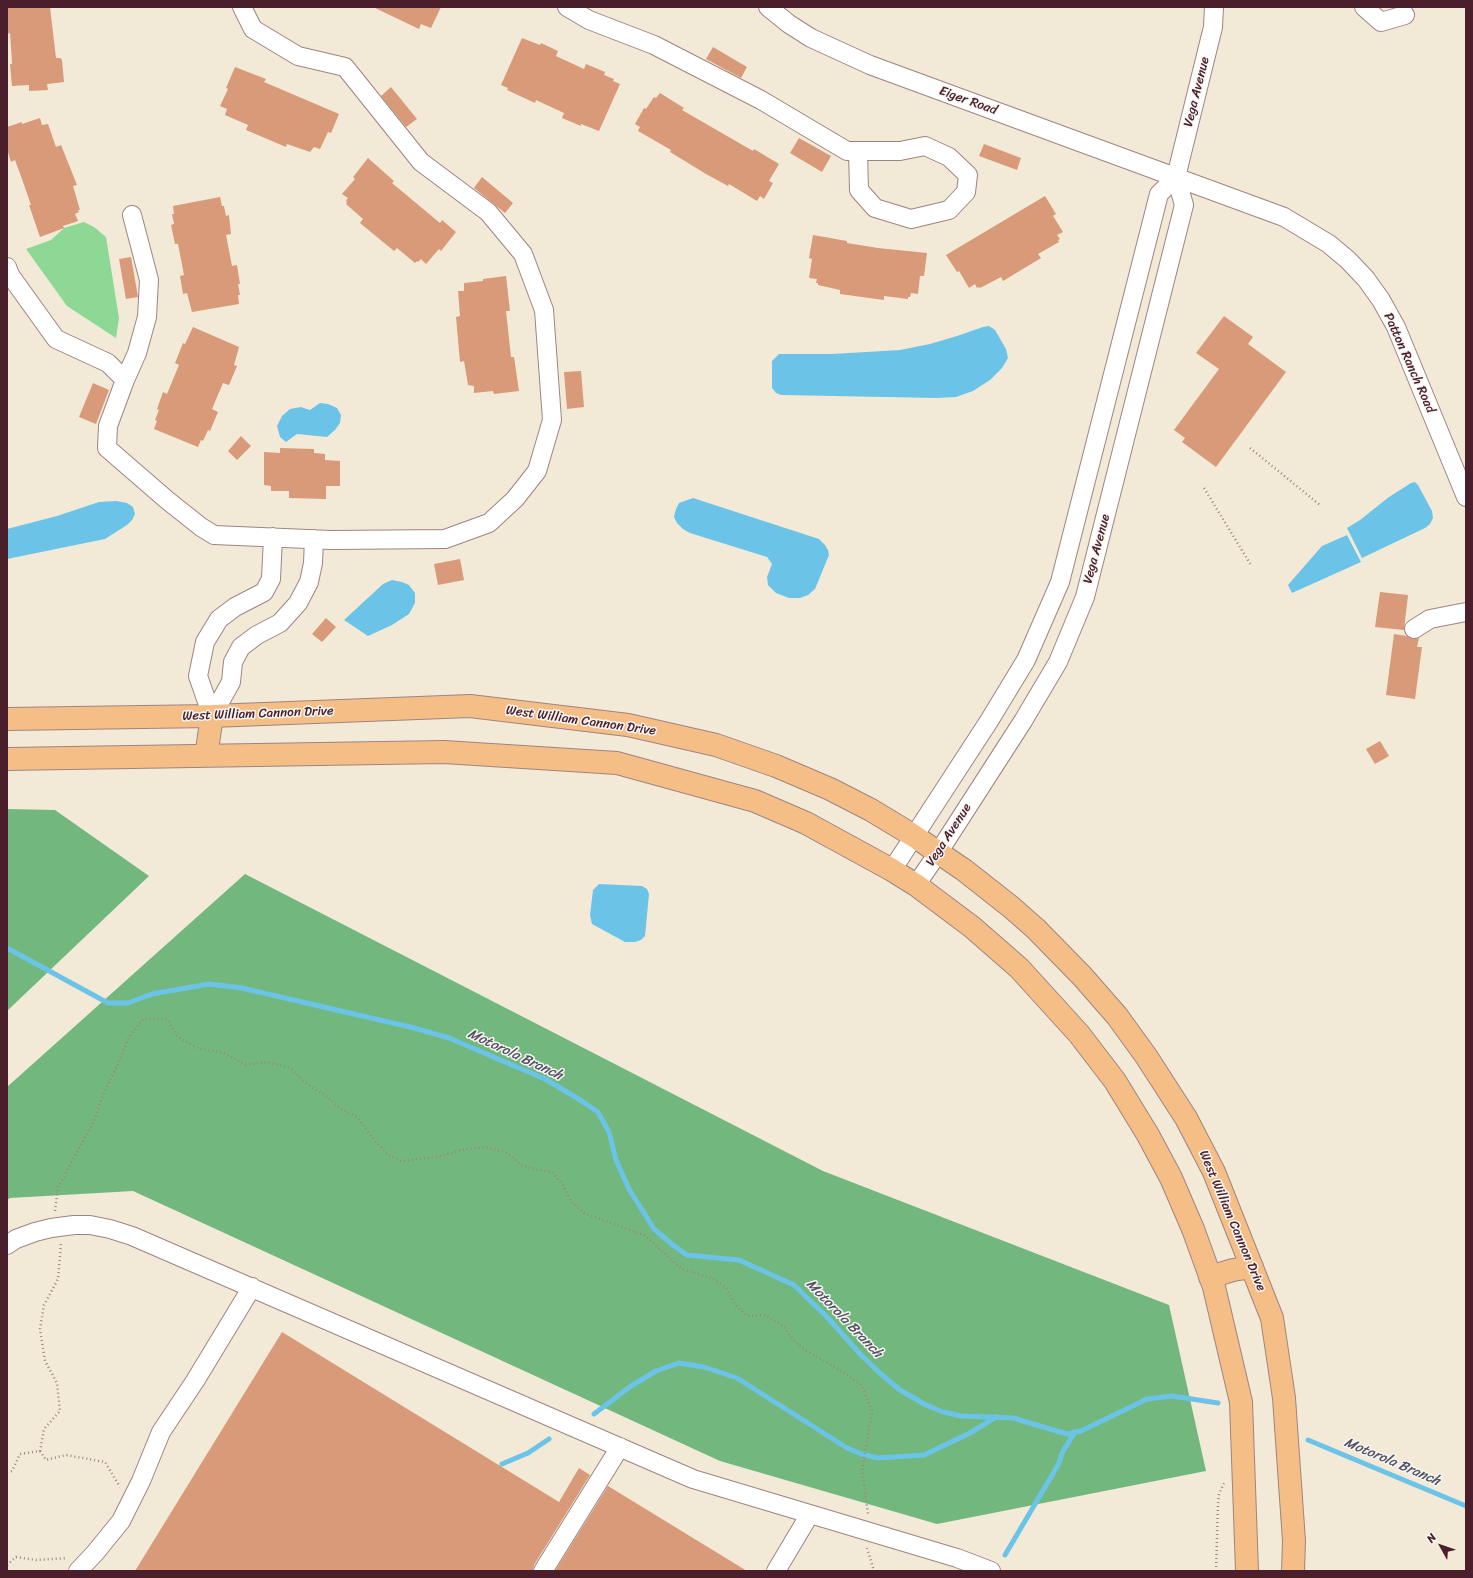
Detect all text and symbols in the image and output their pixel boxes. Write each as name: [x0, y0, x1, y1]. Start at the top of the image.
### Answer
street label: Vega Avenue: [1181, 56, 1213, 128]
street label: Eiger Road: [937, 83, 999, 119]
street label: Patton Ranch Road: [1380, 310, 1438, 416]
street label: Vega Avenue: [1080, 513, 1114, 585]
street label: West William Cannon Drive: [505, 703, 657, 739]
street label: West William Cannon Drive: [182, 704, 334, 724]
street label: Vega Avenue: [923, 801, 975, 869]
water label: Motorola Branch: [465, 1026, 565, 1084]
street label: West William Cannon Drive: [1195, 1148, 1269, 1294]
water label: Motorola Branch: [802, 1276, 886, 1362]
water label: Motorola Branch: [1342, 1434, 1442, 1490]
north arrow: [1421, 1526, 1461, 1566]
text: N: [1422, 1529, 1441, 1547]

